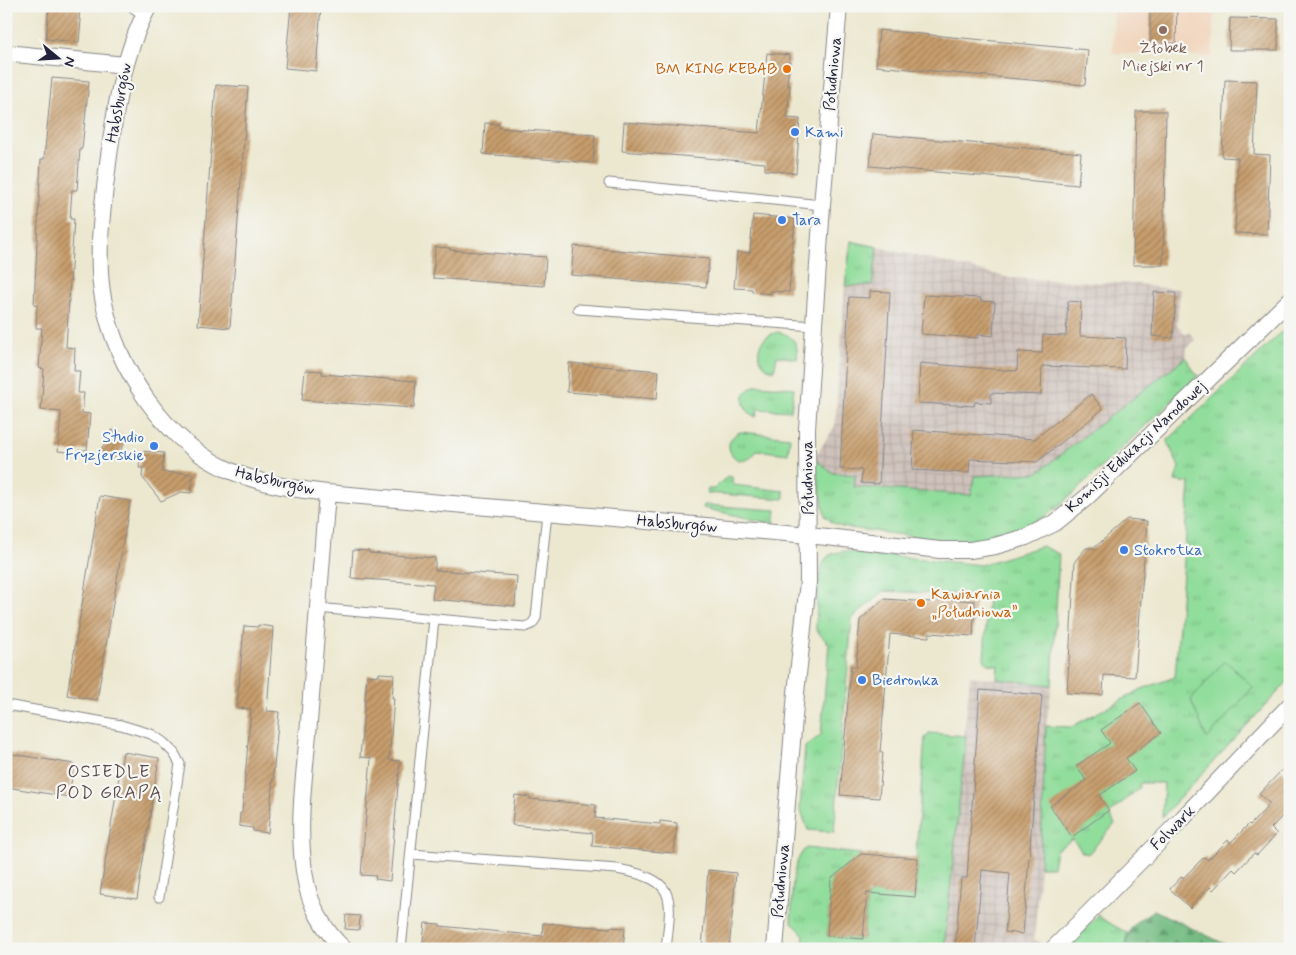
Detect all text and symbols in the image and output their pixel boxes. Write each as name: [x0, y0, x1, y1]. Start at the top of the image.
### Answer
marker: Żłobek Miejski nr 1: [1157, 24, 1169, 36]
north arrow: [32, 32, 82, 82]
street label: Południowa: [819, 36, 847, 112]
place label: Żłobek Miejski nr 1: [1122, 38, 1204, 77]
text: N: [59, 54, 79, 69]
place label: BM KING KEBAB: [656, 59, 777, 80]
street label: Habsburgów: [101, 61, 138, 145]
marker: BM KING KEBAB: [781, 63, 793, 75]
place label: Kami: [805, 122, 844, 143]
marker: Kami: [789, 126, 801, 138]
place label: Tara: [792, 210, 821, 231]
marker: Tara: [776, 214, 788, 226]
street label: Komisji Edukacji Narodowej: [1061, 376, 1211, 518]
place label: Studio Fryzjerskie: [65, 427, 144, 466]
marker: Studio Fryzjerskie: [148, 440, 160, 452]
street label: Południowa: [797, 441, 819, 515]
street label: Habsburgów: [233, 462, 317, 501]
street label: Habsburgów: [636, 510, 718, 539]
place label: Stokrotka: [1134, 540, 1203, 561]
marker: Stokrotka: [1118, 544, 1130, 556]
place label: Kawiarnia „Południowa”: [931, 584, 1018, 623]
marker: Kawiarnia „Południowa”: [915, 597, 927, 609]
place label: Biedronka: [872, 670, 939, 691]
marker: Biedronka: [856, 674, 868, 686]
district label: OSIEDLE POD GRAPĄ: [56, 760, 162, 805]
street label: Folwark: [1146, 801, 1200, 855]
street label: Południowa: [767, 843, 795, 919]

